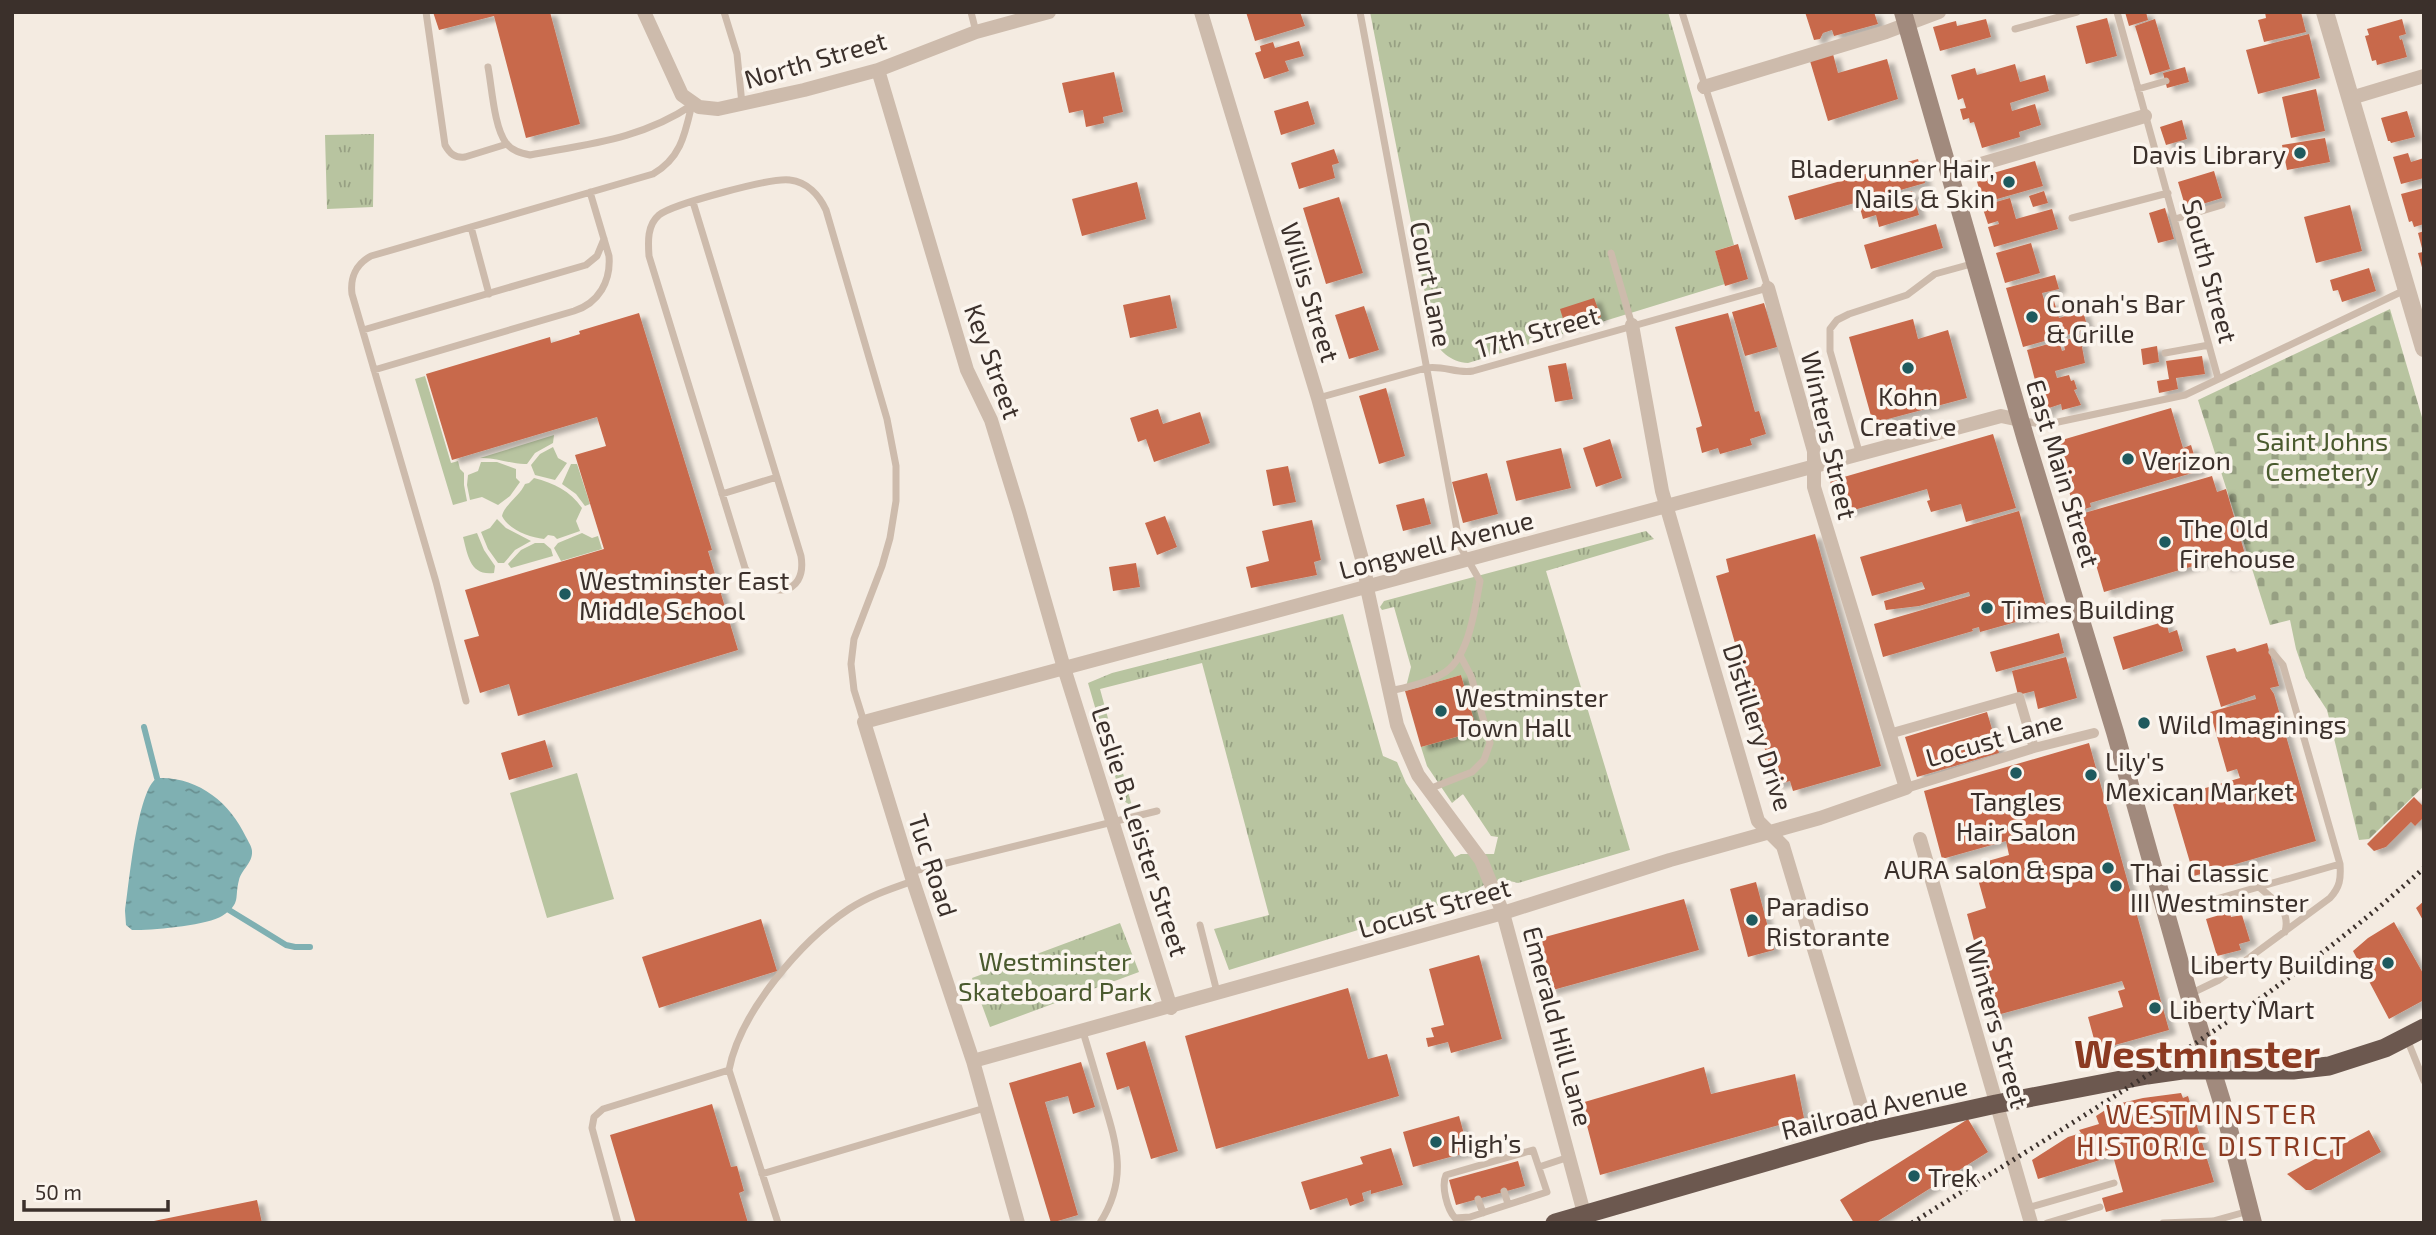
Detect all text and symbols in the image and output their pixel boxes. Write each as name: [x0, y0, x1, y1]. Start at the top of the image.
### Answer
street label: North Street: [740, 24, 890, 94]
place label: Davis Library: [2132, 138, 2286, 169]
marker: Davis Library: [2292, 145, 2308, 161]
place label: Bladerunner Hair, Nails & Skin: [1790, 152, 1995, 213]
marker: Bladerunner Hair, Nails & Skin: [2001, 174, 2017, 190]
street label: South Street: [2177, 196, 2245, 346]
street label: Willis Street: [1275, 218, 1347, 366]
street label: Court Lane: [1405, 219, 1459, 349]
place label: Conah's Bar & Grille: [2046, 287, 2185, 348]
street label: Key Street: [959, 299, 1029, 423]
street label: 17th Street: [1472, 299, 1602, 363]
marker: Conah's Bar & Grille: [2024, 309, 2040, 325]
street label: Winters Street: [1796, 348, 1864, 522]
marker: Kohn Creative: [1900, 360, 1916, 376]
street label: East Main Street: [2021, 375, 2107, 571]
place label: Kohn Creative: [1859, 380, 1957, 441]
park label: Saint Johns Cemetery: [2256, 425, 2388, 486]
place label: Verizon: [2142, 444, 2231, 475]
marker: Verizon: [2120, 451, 2136, 467]
street label: Longwell Avenue: [1335, 503, 1537, 585]
place label: The Old Firehouse: [2179, 512, 2295, 573]
marker: The Old Firehouse: [2157, 534, 2173, 550]
place label: Westminster East Middle School: [579, 564, 789, 625]
marker: Westminster East Middle School: [557, 586, 573, 602]
place label: Times Building: [2001, 593, 2174, 624]
marker: Times Building: [1979, 600, 1995, 616]
street label: Distillery Drive: [1717, 640, 1801, 814]
place label: Westminster Town Hall: [1455, 681, 1608, 742]
street label: Leslie B. Leister Street: [1086, 702, 1196, 960]
marker: Westminster Town Hall: [1433, 703, 1449, 719]
street label: Locust Lane: [1922, 704, 2066, 772]
place label: Wild Imaginings: [2158, 708, 2347, 739]
marker: Wild Imaginings: [2136, 715, 2152, 731]
place label: Lily's Mexican Market: [2105, 745, 2294, 806]
marker: Tangles Hair Salon: [2008, 765, 2024, 781]
marker: Lily's Mexican Market: [2083, 767, 2099, 783]
place label: Tangles Hair Salon: [1956, 785, 2076, 846]
street label: Tuc Road: [903, 810, 965, 920]
place label: AURA salon & spa: [1884, 853, 2094, 884]
place label: Thai Classic III Westminster: [2130, 856, 2309, 917]
marker: AURA salon & spa: [2100, 860, 2116, 876]
street label: Locust Street: [1354, 870, 1514, 944]
marker: Thai Classic III Westminster: [2108, 878, 2124, 894]
place label: Paradiso Ristorante: [1766, 890, 1890, 951]
marker: Paradiso Ristorante: [1744, 912, 1760, 928]
street label: Emerald Hill Lane: [1517, 923, 1601, 1129]
street label: Winters Street: [1959, 937, 2037, 1111]
park label: Westminster Skateboard Park: [958, 945, 1152, 1006]
place label: Liberty Building: [2190, 948, 2374, 979]
marker: Liberty Building: [2380, 955, 2396, 971]
place label: Liberty Mart: [2169, 993, 2314, 1024]
marker: Liberty Mart: [2147, 1000, 2163, 1016]
district label: Westminster: [2074, 1028, 2320, 1076]
street label: Railroad Avenue: [1778, 1069, 1970, 1145]
district label: WESTMINSTER HISTORIC DISTRICT: [2076, 1096, 2348, 1162]
place label: High’s: [1450, 1127, 1521, 1158]
marker: High’s: [1428, 1134, 1444, 1150]
place label: Trek: [1928, 1161, 1978, 1192]
scale bar: [24, 1168, 168, 1212]
marker: Trek: [1906, 1168, 1922, 1184]
text: 50 m: [35, 1179, 82, 1204]

